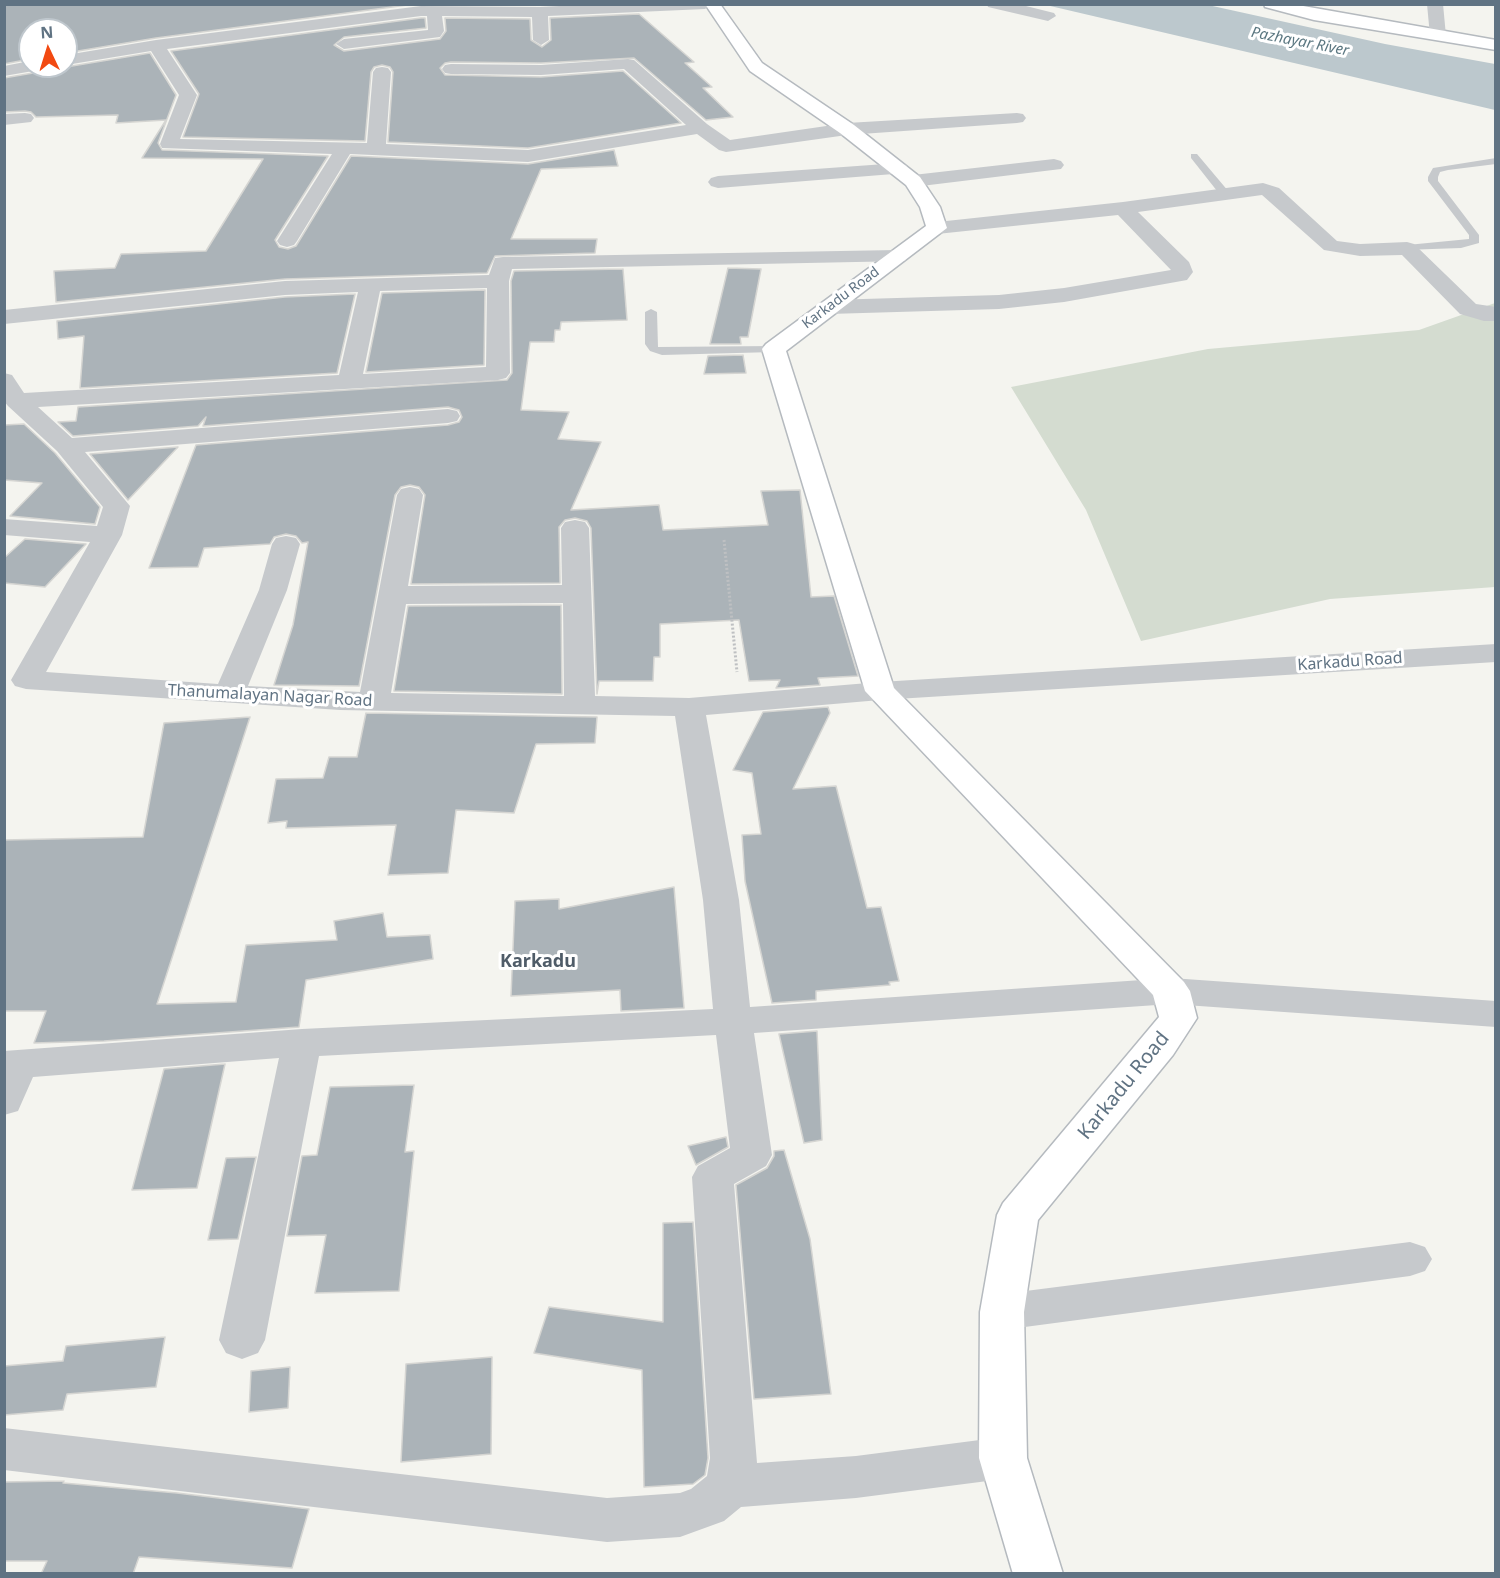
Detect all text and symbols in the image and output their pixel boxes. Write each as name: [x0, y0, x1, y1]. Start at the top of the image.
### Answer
north arrow: [18, 18, 78, 78]
text: N: [40, 21, 54, 43]
water label: Pazhayar River: [1250, 24, 1350, 60]
street label: Karkadu Road: [799, 264, 883, 332]
street label: Karkadu Road: [1297, 649, 1403, 675]
street label: Thanumalayan Nagar Road: [167, 681, 373, 711]
district label: Karkadu: [500, 951, 576, 973]
street label: Karkadu Road: [1073, 1027, 1175, 1145]

